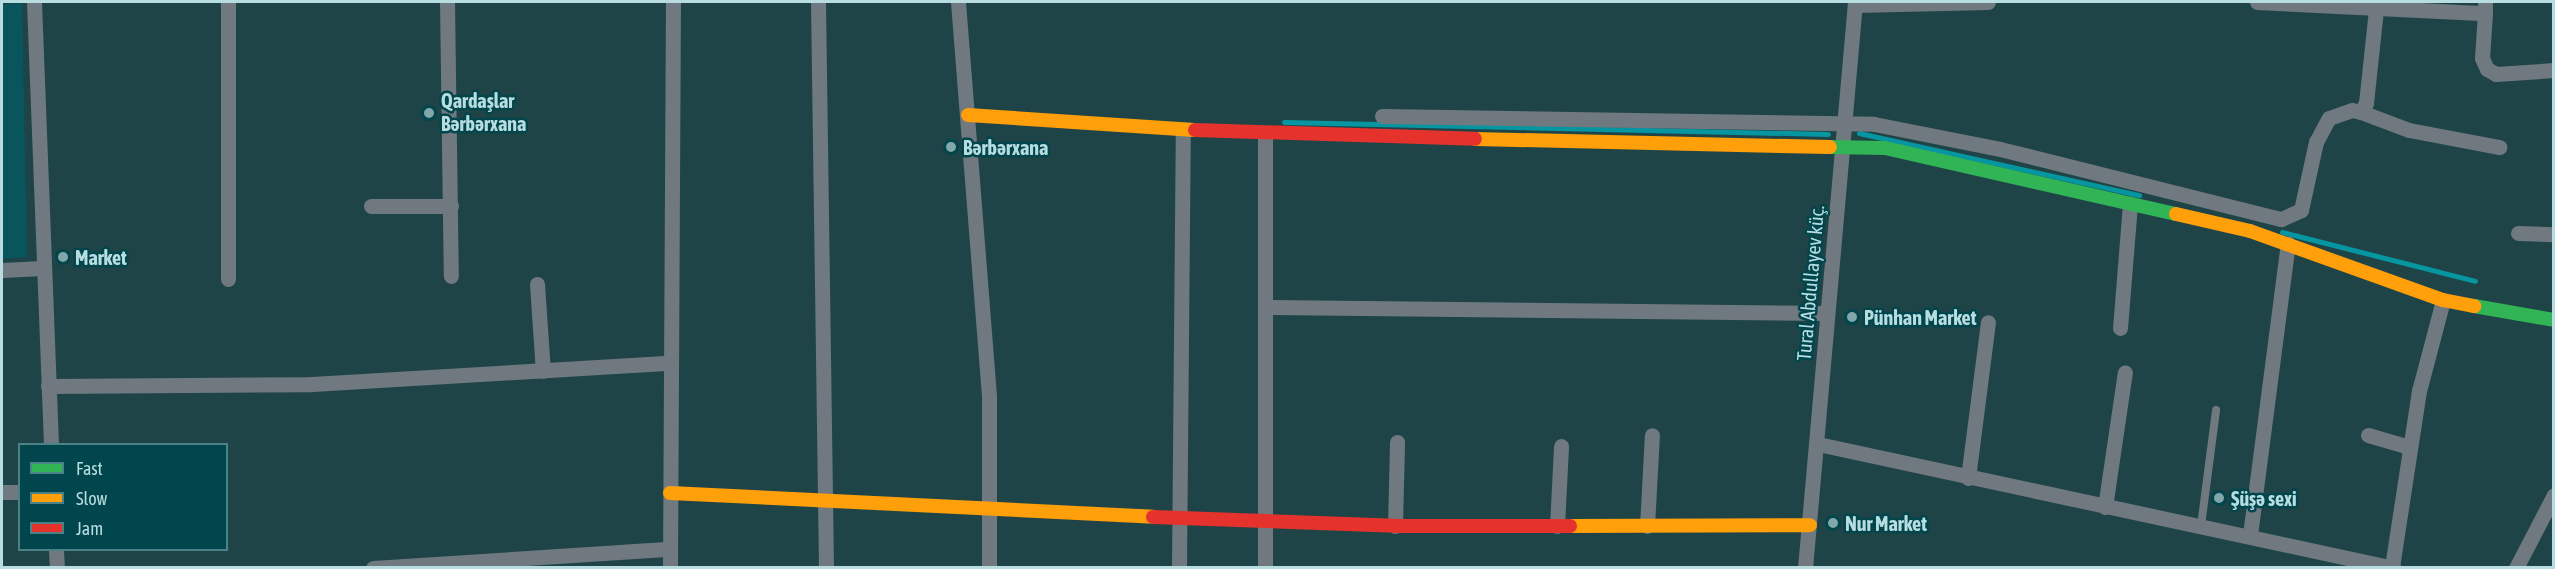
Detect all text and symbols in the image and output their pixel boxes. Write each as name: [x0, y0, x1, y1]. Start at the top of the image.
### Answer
place label: Qardaşlar Bərbərxana: [441, 89, 526, 136]
marker: Qardaşlar Bərbərxana: [422, 106, 436, 120]
place label: Bərbərxana: [963, 135, 1048, 159]
marker: Bərbərxana: [944, 140, 958, 154]
street label: Tural Abdullayev küç.: [1791, 204, 1829, 362]
place label: Market: [75, 245, 127, 269]
marker: Market: [56, 250, 70, 264]
place label: Pünhan Market: [1864, 305, 1976, 329]
marker: Pünhan Market: [1845, 310, 1859, 324]
legend: [18, 443, 228, 551]
text: Fast: [76, 458, 103, 479]
place label: Şüşə sexi: [2231, 486, 2297, 510]
text: Slow: [76, 488, 107, 509]
marker: Şüşə sexi: [2212, 491, 2226, 505]
place label: Nur Market: [1845, 511, 1927, 535]
marker: Nur Market: [1826, 516, 1840, 530]
text: Jam: [76, 518, 103, 539]

